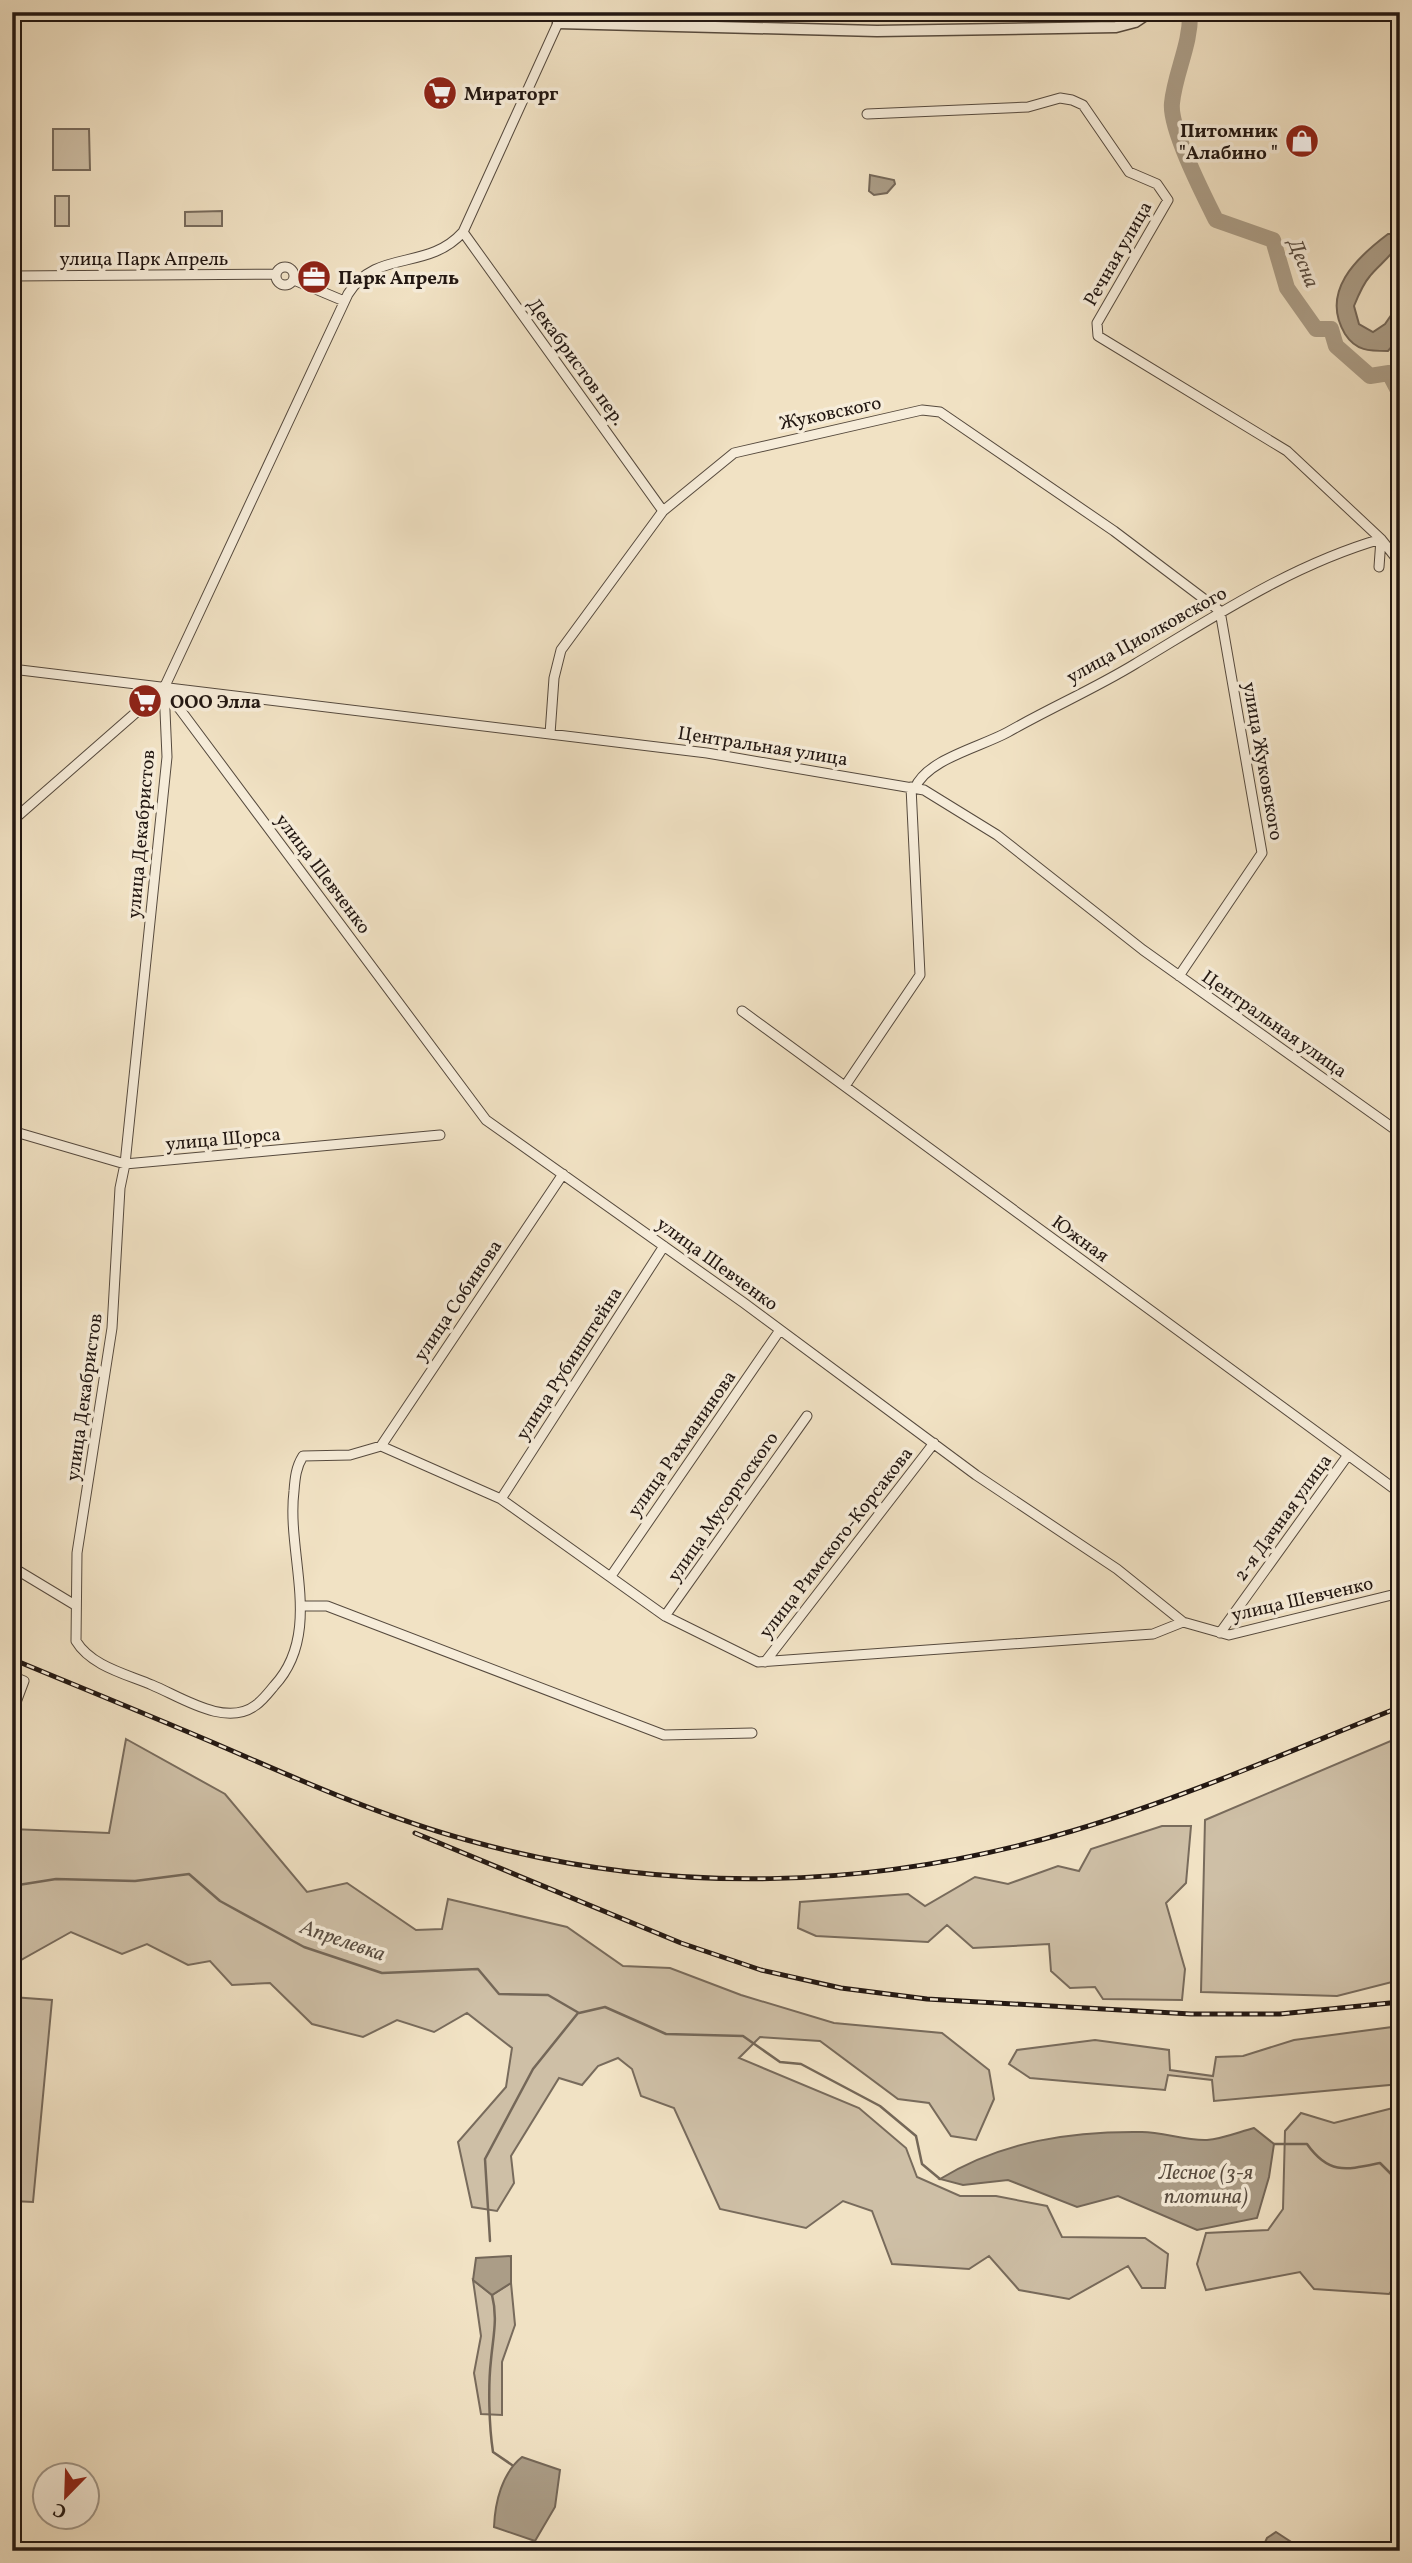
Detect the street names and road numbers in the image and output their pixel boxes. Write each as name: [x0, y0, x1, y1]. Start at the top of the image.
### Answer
street label: Речная улица: [1078, 197, 1159, 311]
street label: улица Парк Апрель: [60, 247, 228, 273]
street label: Декабристов пер.: [520, 293, 631, 431]
street label: Жуковского: [777, 390, 884, 437]
street label: улица Циолковского: [1062, 581, 1232, 691]
street label: улица Жуковского: [1235, 680, 1289, 843]
street label: Центральная улица: [676, 721, 850, 773]
street label: улица Декабристов: [122, 749, 162, 920]
street label: улица Шевченко: [268, 809, 376, 940]
street label: Центральная улица: [1196, 965, 1352, 1085]
street label: улица Щорса: [164, 1122, 282, 1158]
street label: Южная: [1046, 1210, 1114, 1269]
street label: улица Шевченко: [651, 1212, 783, 1318]
street label: улица Собинова: [408, 1235, 509, 1367]
street label: улица Рубинштейна: [510, 1282, 629, 1446]
street label: улица Декабристов: [60, 1312, 110, 1483]
street label: улица Рахманинова: [622, 1366, 743, 1523]
street label: улица Мусоргоского: [662, 1427, 785, 1587]
street label: улица Римского-Корсакова: [754, 1442, 920, 1644]
street label: 2-я Дачная улица: [1229, 1449, 1339, 1587]
street label: улица Шевченко: [1229, 1571, 1376, 1629]

